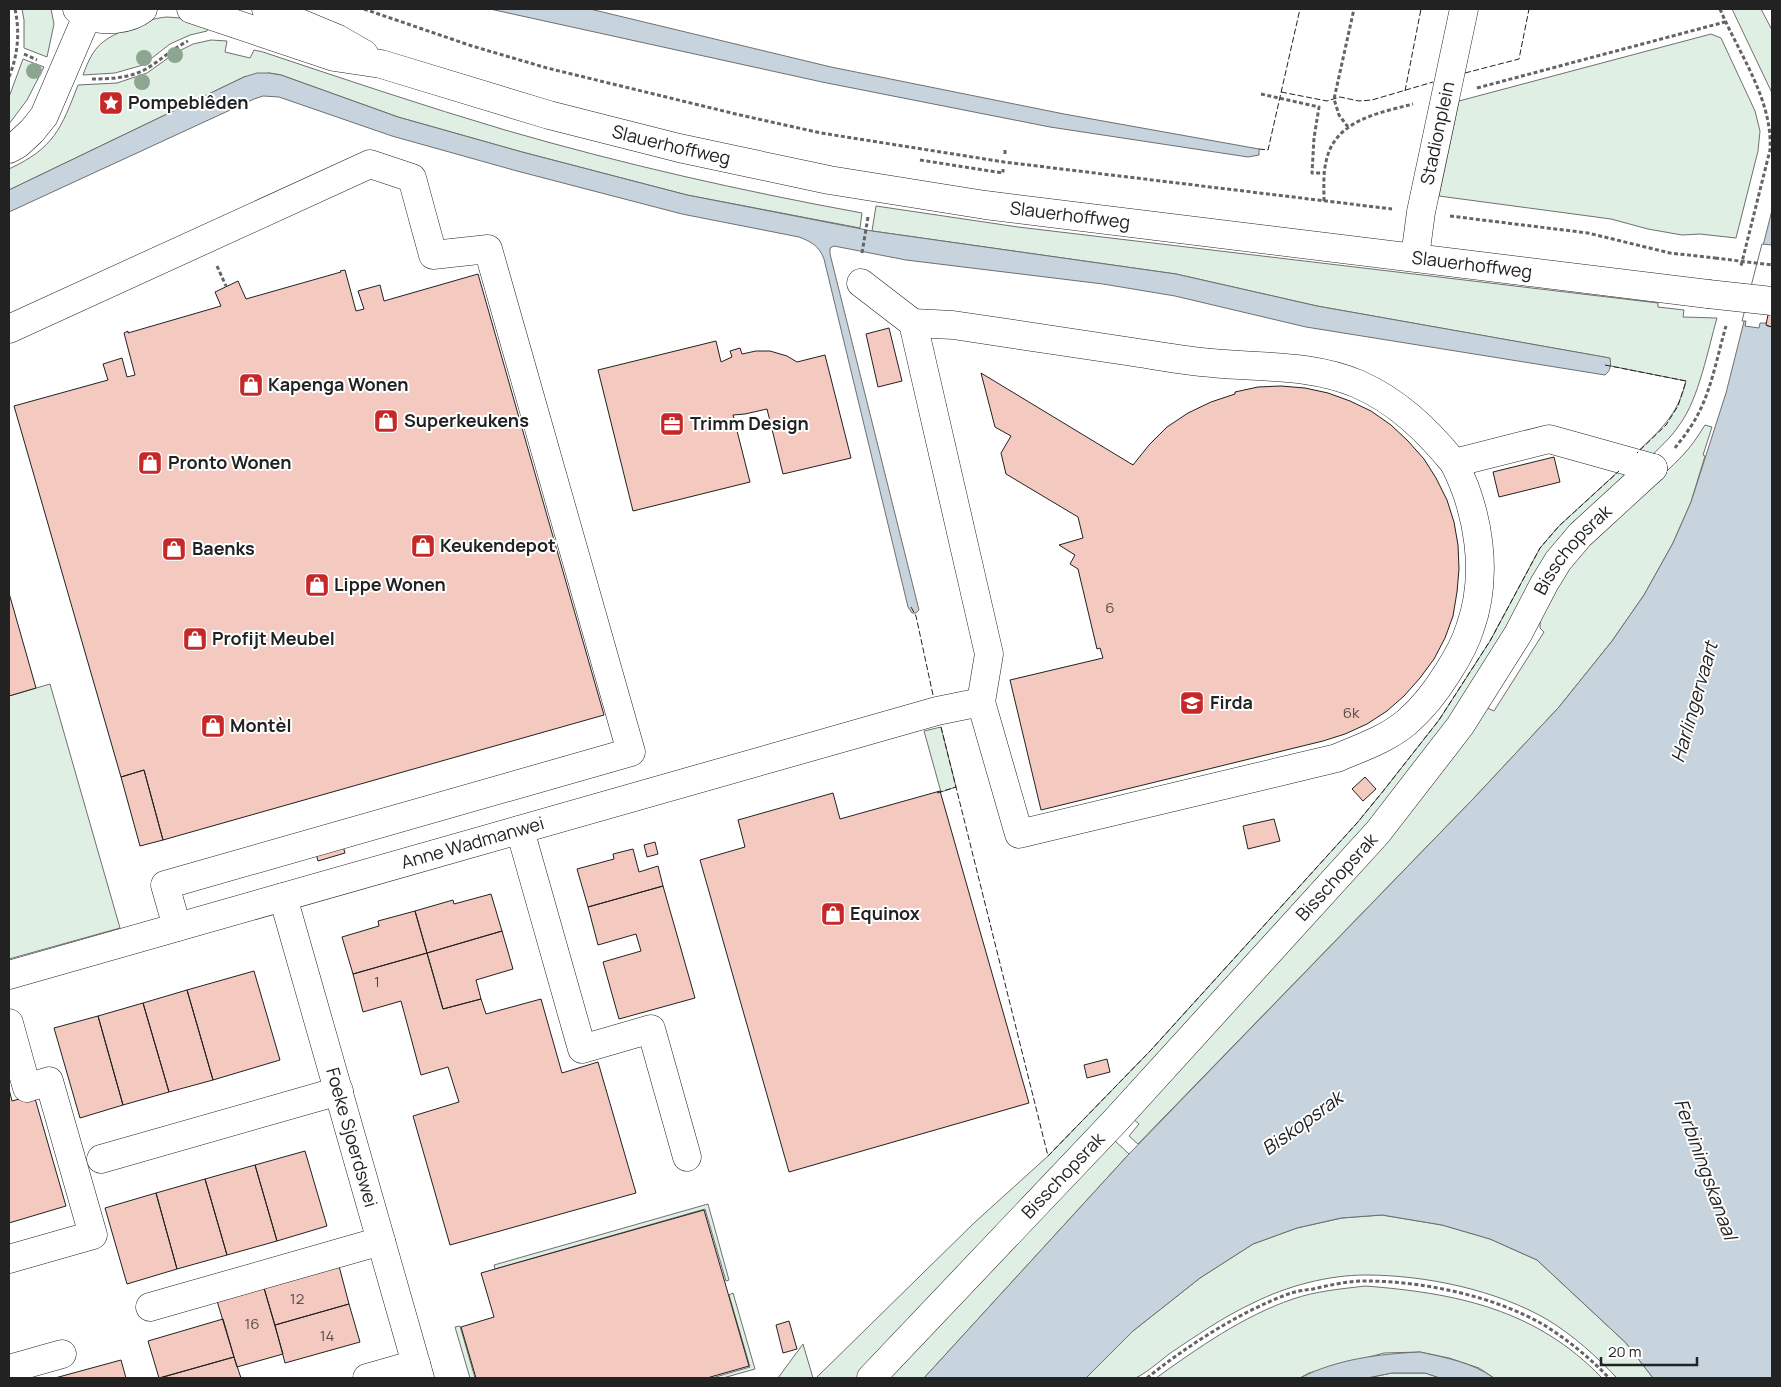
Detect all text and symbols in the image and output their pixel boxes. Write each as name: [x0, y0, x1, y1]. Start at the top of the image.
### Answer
street label: Stadionplein: [1414, 79, 1459, 187]
place icon: Pompeblêden: [98, 90, 124, 116]
place label: Pompeblêden: [128, 90, 248, 114]
street label: Slauerhoffweg: [610, 119, 733, 170]
street label: Slauerhoffweg: [1009, 195, 1132, 234]
street label: Slauerhoffweg: [1411, 245, 1534, 283]
shop icon: Kapenga Wonen: [238, 372, 264, 398]
place label: Kapenga Wonen: [268, 372, 409, 396]
shop icon: Superkeukens: [373, 408, 399, 434]
place label: Superkeukens: [404, 408, 529, 432]
office icon: Trimm Design: [659, 411, 685, 437]
place label: Trimm Design: [690, 411, 809, 435]
shop icon: Pronto Wonen: [137, 450, 163, 476]
place label: Pronto Wonen: [168, 450, 291, 474]
street label: Bisschopsrak: [1528, 498, 1617, 598]
shop icon: Keukendepot: [410, 533, 436, 559]
place label: Keukendepot: [440, 533, 556, 557]
shop icon: Baenks: [161, 536, 187, 562]
place label: Baenks: [192, 536, 255, 560]
shop icon: Lippe Wonen: [304, 572, 330, 598]
place label: Lippe Wonen: [334, 572, 446, 596]
house number: 6: [1105, 597, 1115, 618]
shop icon: Profijt Meubel: [182, 626, 208, 652]
place label: Profijt Meubel: [212, 626, 335, 650]
water label: Harlingervaart: [1664, 636, 1724, 765]
school or university icon: Firda: [1179, 690, 1205, 716]
place label: Firda: [1210, 690, 1253, 714]
house number: 6k: [1343, 702, 1360, 723]
shop icon: Montèl: [200, 713, 226, 739]
place label: Montèl: [230, 713, 291, 737]
street label: Anne Wadmanwei: [398, 810, 547, 874]
street label: Bisschopsrak: [1290, 827, 1383, 926]
shop icon: Equinox: [820, 901, 846, 927]
place label: Equinox: [850, 901, 920, 925]
house number: 1: [374, 971, 380, 992]
street label: Foeke Sjoerdswei: [321, 1065, 384, 1210]
water label: Biskopsrak: [1256, 1083, 1350, 1161]
water label: Ferbiningskanaal: [1668, 1095, 1744, 1245]
street label: Bisschopsrak: [1016, 1126, 1110, 1223]
house number: 12: [290, 1288, 304, 1309]
house number: 16: [244, 1313, 260, 1334]
house number: 14: [320, 1325, 334, 1346]
scale bar: [1601, 1334, 1697, 1366]
text: 20 m: [1608, 1341, 1641, 1362]

